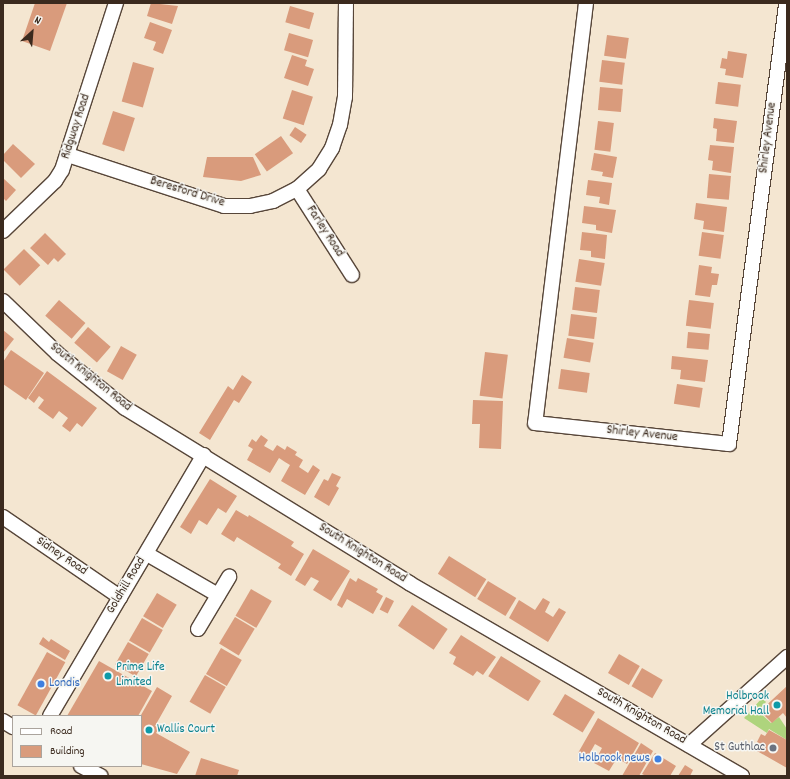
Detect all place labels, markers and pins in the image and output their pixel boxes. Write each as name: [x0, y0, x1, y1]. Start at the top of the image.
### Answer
place label: Prime Life Limited: [116, 661, 165, 692]
marker: Prime Life Limited: [103, 671, 113, 681]
place label: Londis: [49, 676, 80, 692]
marker: Londis: [36, 679, 46, 689]
place label: Holbrook Memorial Hall: [703, 690, 769, 721]
marker: Holbrook Memorial Hall: [772, 700, 782, 710]
place label: Wallis Court: [157, 722, 215, 738]
marker: Wallis Court: [144, 725, 154, 735]
place label: St Guthlac: [714, 740, 765, 756]
marker: St Guthlac: [768, 743, 778, 753]
place label: Holbrook news: [579, 751, 650, 767]
marker: Holbrook news: [653, 754, 663, 764]

